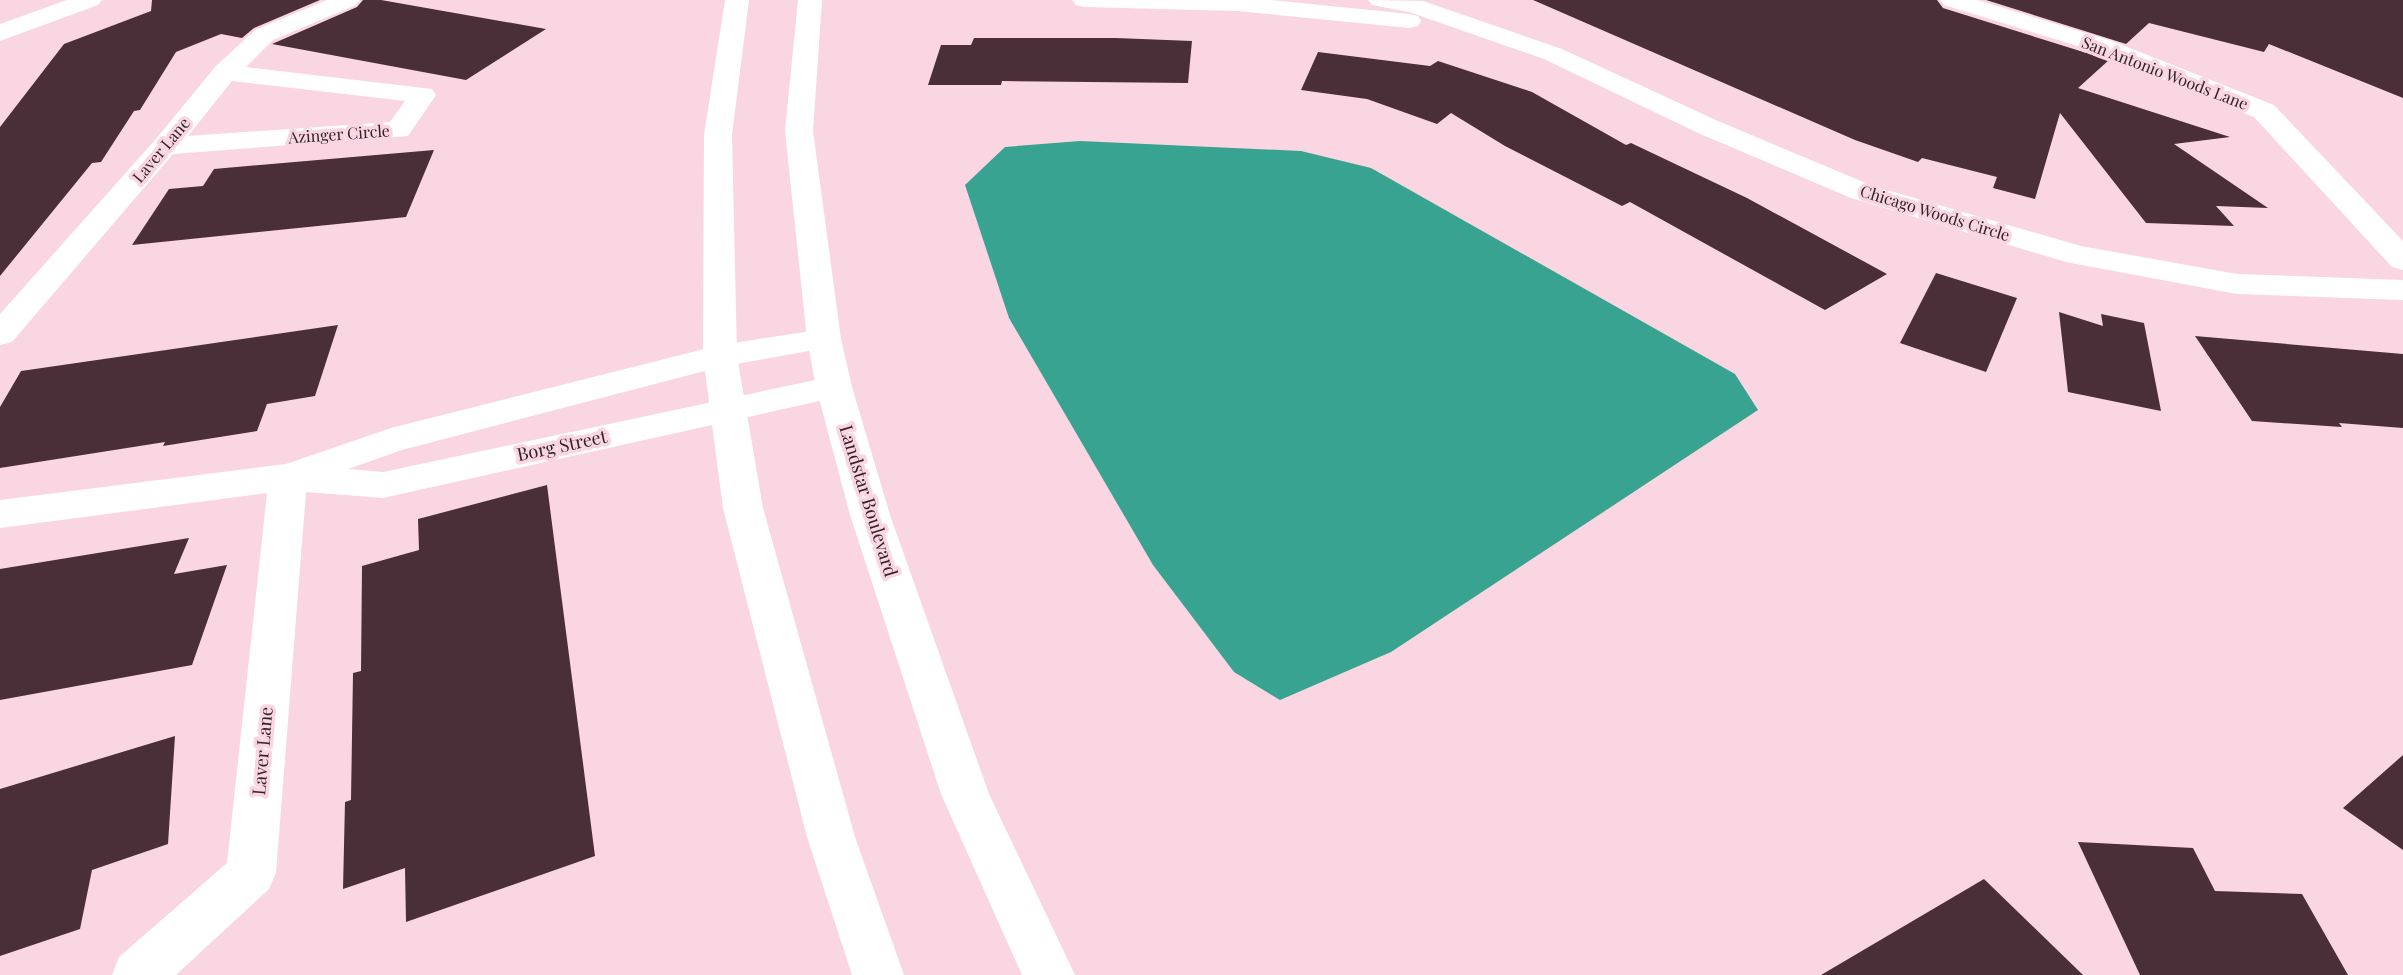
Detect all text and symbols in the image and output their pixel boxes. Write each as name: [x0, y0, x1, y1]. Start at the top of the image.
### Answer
street label: San Antonio Woods Lane: [2079, 31, 2251, 114]
street label: Laver Lane: [127, 113, 194, 187]
street label: Azinger Circle: [286, 119, 390, 148]
street label: Chicago Woods Circle: [1858, 180, 2013, 245]
street label: Landstar Boulevard: [834, 422, 904, 580]
street label: Borg Street: [515, 424, 610, 466]
street label: Laver Lane: [246, 706, 278, 796]

